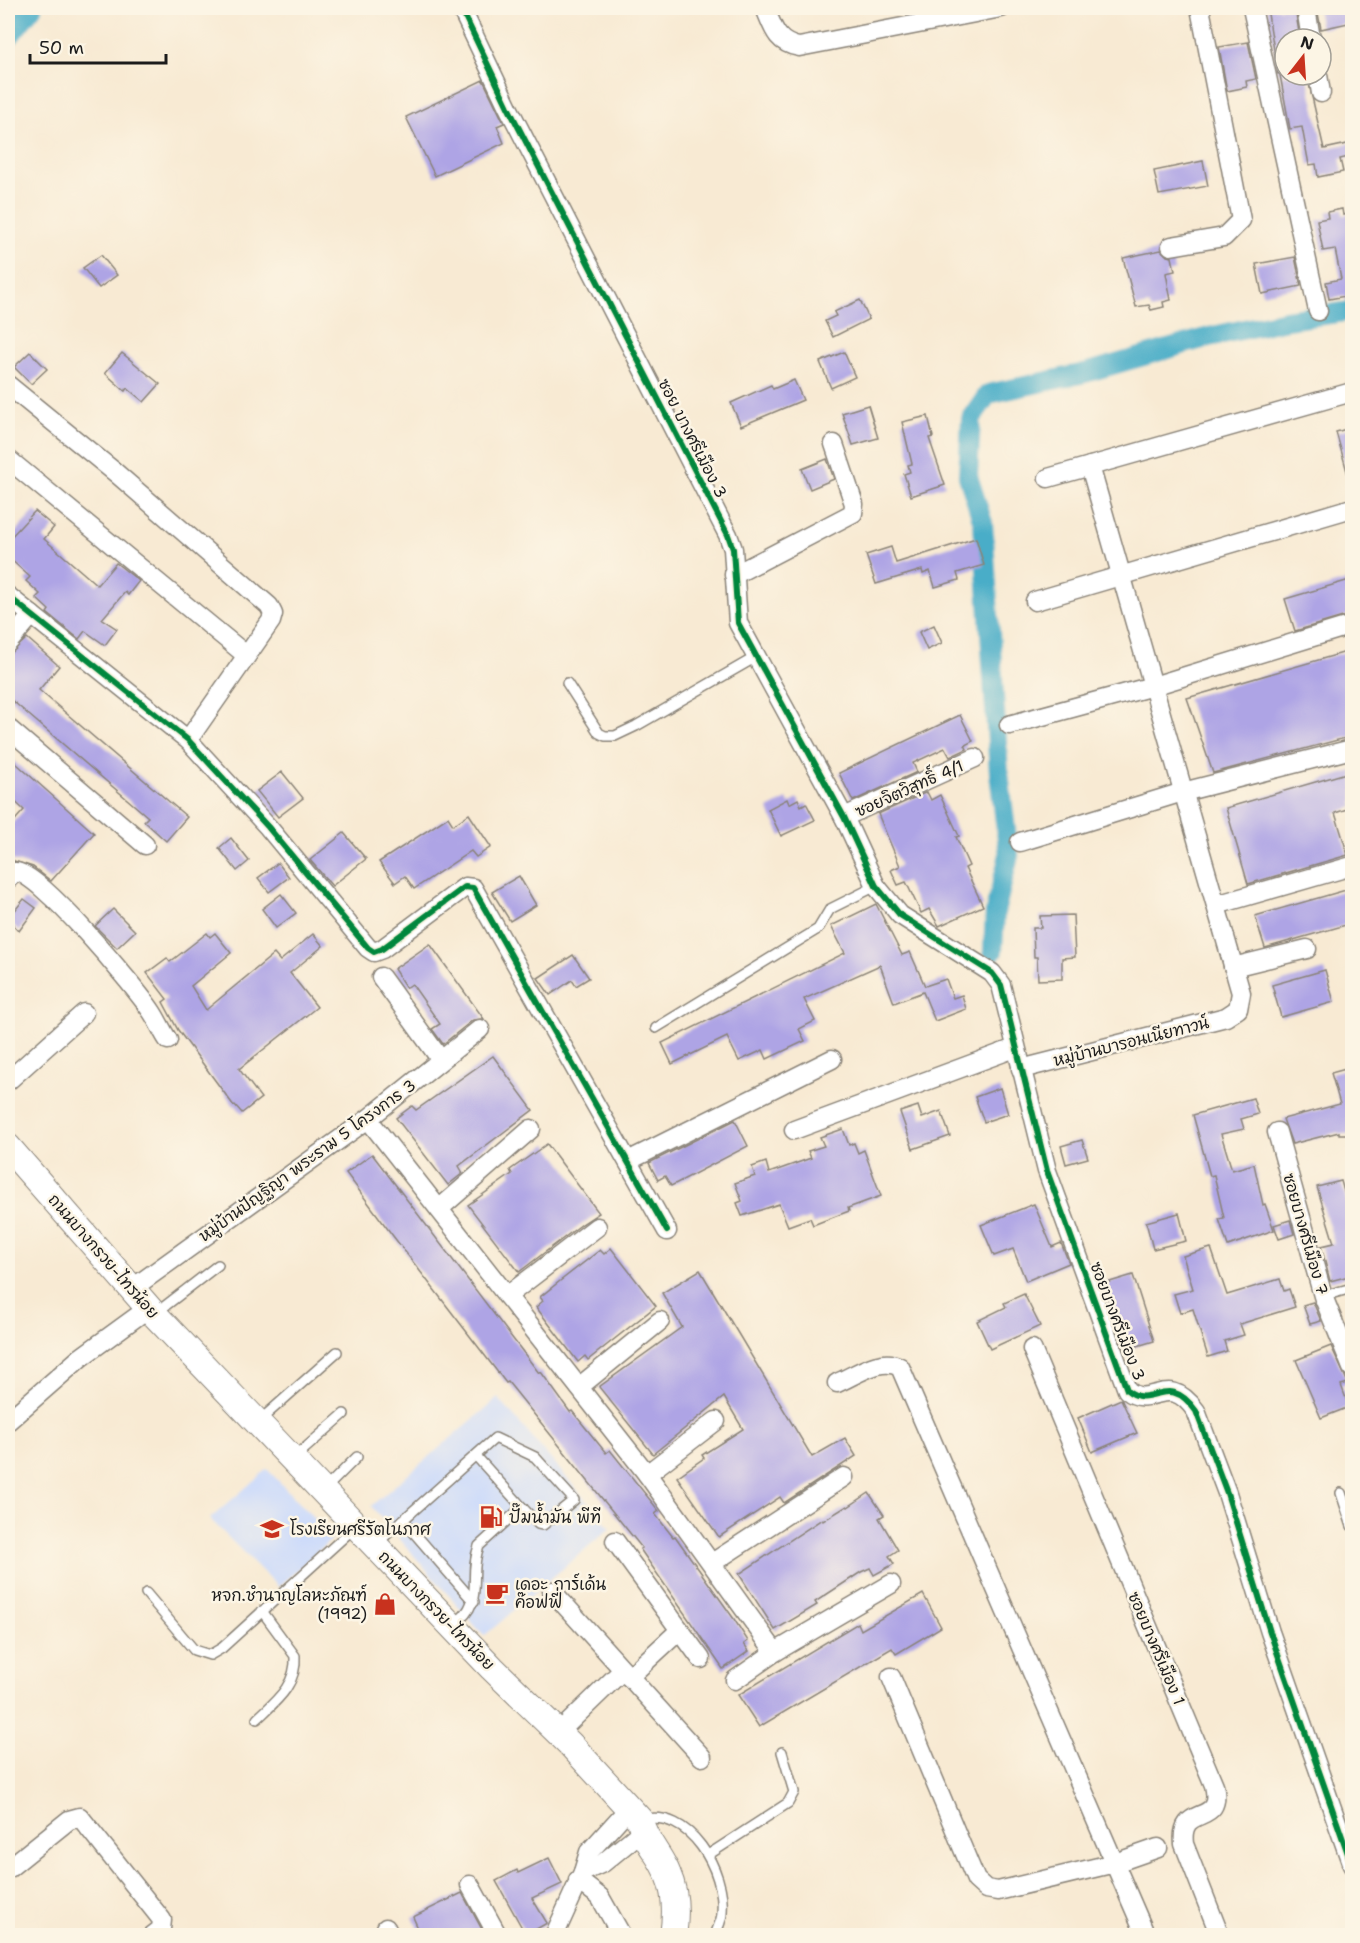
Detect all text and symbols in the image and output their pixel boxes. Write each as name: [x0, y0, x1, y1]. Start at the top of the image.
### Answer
scale bar: [30, 27, 166, 65]
north arrow: [1273, 27, 1333, 87]
text: N: [1298, 31, 1316, 55]
text: 50 m: [39, 36, 84, 60]
street label: ซอย บางศรีเมือง 3: [653, 374, 733, 502]
street label: ซอยจิตวิสุทธิ์ 4/1: [849, 750, 968, 824]
street label: หมู่บ้านบารอนเนียทาวน์: [1051, 1011, 1212, 1073]
street label: หมู่บ้านปัญฐิญา พระราม 5 โครงการ 3: [194, 1074, 421, 1248]
street label: ซอยบางศรีเมือง 7: [1278, 1171, 1334, 1297]
street label: ถนนบางกรวย-ไทรน้อย: [44, 1189, 164, 1323]
street label: ซอยบางศรีเมือง 3: [1085, 1258, 1151, 1384]
place label: ปั๊มน้ำมัน พีที: [509, 1502, 601, 1528]
fuel station icon: ปั๊มน้ำมัน พีที: [478, 1504, 504, 1530]
school or university icon: โรงเรียนศรีรัตโนภาศ: [259, 1516, 285, 1542]
place label: โรงเรียนศรีรัตโนภาศ: [290, 1518, 432, 1540]
street label: ถนนบางกรวย-ไทรน้อย: [374, 1545, 500, 1675]
place label: เดอะ การ์เด้น ค๊อฟฟี่: [515, 1573, 606, 1613]
cafe icon: เดอะ การ์เด้น ค๊อฟฟี่: [484, 1580, 510, 1606]
place label: หจก.ชำนาญโลหะภัณฑ์ (1992): [211, 1584, 367, 1624]
street label: ซอยบางศรีเมือง 1: [1123, 1588, 1191, 1708]
shop icon: หจก.ชำนาญโลหะภัณฑ์ (1992): [372, 1591, 398, 1617]

